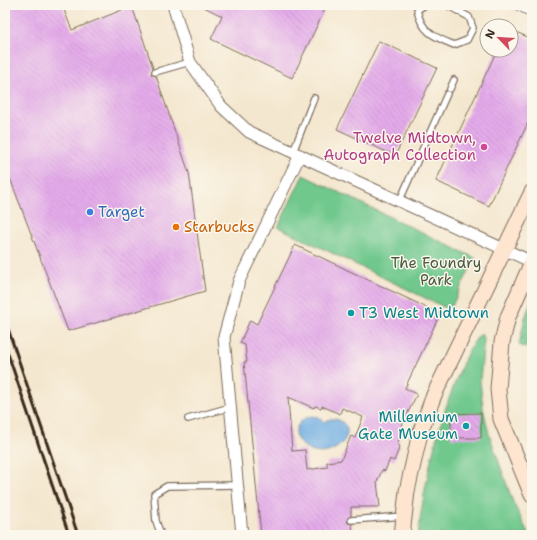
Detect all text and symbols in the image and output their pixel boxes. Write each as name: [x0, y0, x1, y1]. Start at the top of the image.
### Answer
north arrow: [479, 18, 519, 58]
text: N: [482, 27, 499, 41]
place label: Twelve Midtown, Autograph Collection: [323, 128, 476, 165]
marker: Twelve Midtown, Autograph Collection: [479, 142, 489, 152]
place label: Target: [98, 202, 145, 222]
marker: Target: [85, 207, 95, 217]
place label: Starbucks: [184, 217, 255, 237]
marker: Starbucks: [171, 222, 181, 232]
park label: The Foundry Park: [391, 253, 481, 290]
place label: T3 West Midtown: [359, 303, 489, 323]
marker: T3 West Midtown: [346, 308, 356, 318]
place label: Millennium Gate Museum: [358, 407, 458, 444]
marker: Millennium Gate Museum: [461, 421, 471, 431]

